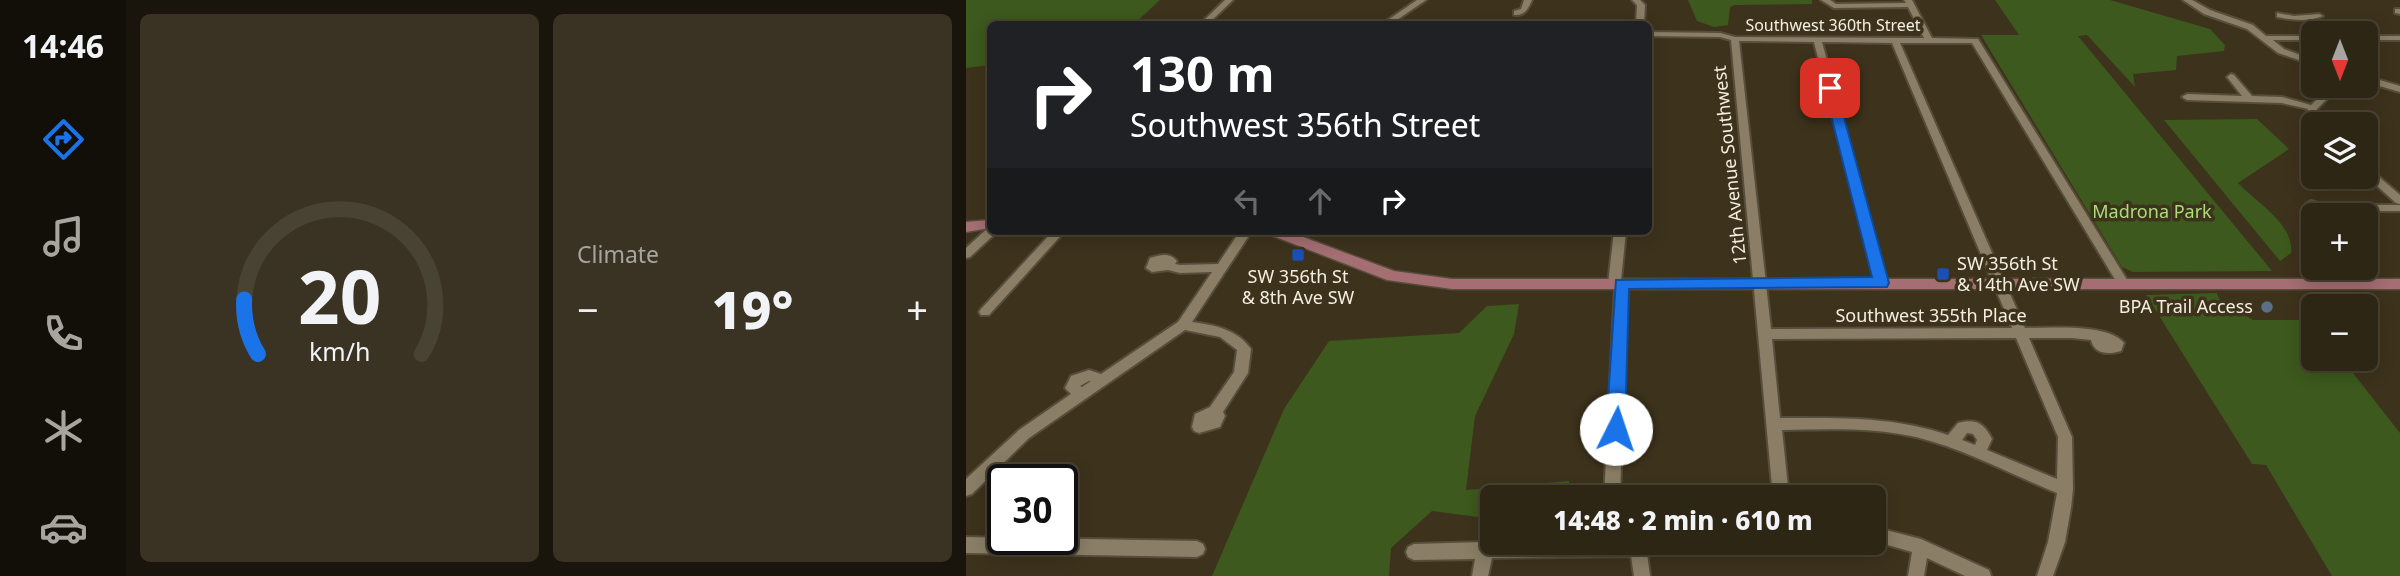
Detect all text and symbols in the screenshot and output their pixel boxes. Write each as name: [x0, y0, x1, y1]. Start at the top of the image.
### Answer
street label: Southwest 360th Street: [1745, 14, 1921, 36]
north arrow: [2301, 21, 2378, 98]
map controls: [2301, 21, 2378, 371]
text: 14:46: [22, 24, 104, 67]
text: 130 m: [1130, 40, 1275, 106]
icon: right: [1015, 49, 1106, 140]
pin: [1800, 58, 1860, 118]
street label: 12th Avenue Southwest: [1707, 64, 1751, 266]
icon: arrive: [1811, 69, 1849, 107]
text: Southwest 356th Street: [1130, 103, 1480, 146]
button: layers: [2301, 112, 2378, 189]
icon: directions: [39, 115, 88, 164]
icon: left: [1228, 182, 1266, 220]
icon: ahead: [1301, 182, 1339, 220]
icon: right: [1374, 182, 1412, 220]
park label: Madrona Park: [2092, 199, 2212, 223]
button: +: [2301, 203, 2378, 280]
icon: music: [39, 212, 88, 261]
text: Climate: [577, 238, 659, 270]
text: 20: [298, 246, 381, 345]
marker: SW 356th St & 8th Ave SW: [1290, 247, 1306, 263]
place label: SW 356th St & 14th Ave SW: [1957, 251, 2080, 296]
place label: SW 356th St & 8th Ave SW: [1242, 264, 1355, 309]
marker: SW 356th St & 14th Ave SW: [1935, 266, 1951, 282]
text: 19°: [711, 273, 794, 344]
text: −: [577, 283, 599, 335]
text: +: [906, 283, 928, 335]
place label: BPA Trail Access: [2119, 294, 2253, 318]
button: −: [2301, 294, 2378, 371]
marker: BPA Trail Access: [2259, 299, 2275, 315]
street label: Southwest 355th Place: [1835, 303, 2027, 327]
icon: phone: [39, 309, 88, 358]
text: km/h: [309, 334, 370, 368]
position arrow: [1579, 392, 1653, 466]
icon: climate: [39, 406, 88, 455]
speed limit sign: 30: [987, 464, 1078, 555]
text: 14:48 · 2 min · 610 m: [1553, 502, 1813, 538]
icon: car: [39, 503, 88, 552]

